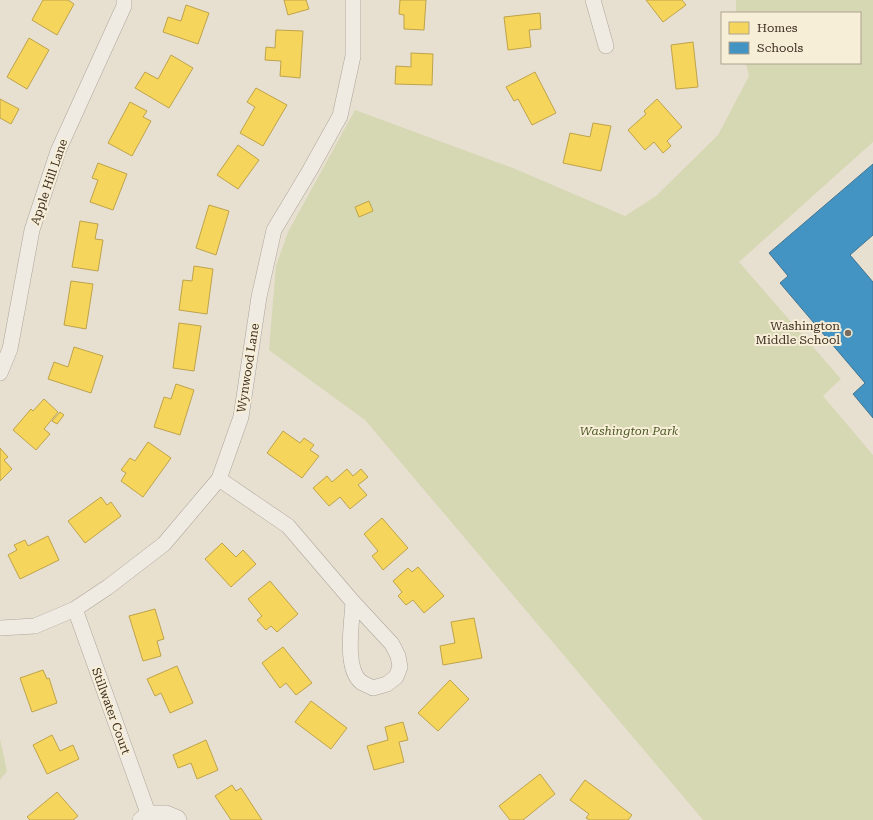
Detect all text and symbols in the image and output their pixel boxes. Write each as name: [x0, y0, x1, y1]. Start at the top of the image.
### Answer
legend: [721, 12, 861, 64]
text: Homes: [757, 21, 798, 35]
text: Schools: [757, 41, 804, 55]
street label: Apple Hill Lane: [28, 137, 70, 227]
place label: Washington Middle School: [755, 319, 840, 347]
street label: Wynwood Lane: [234, 322, 262, 414]
marker: Washington Middle School: [843, 328, 853, 338]
park label: Washington Park: [580, 424, 679, 438]
street label: Stillwater Court: [89, 666, 133, 757]

